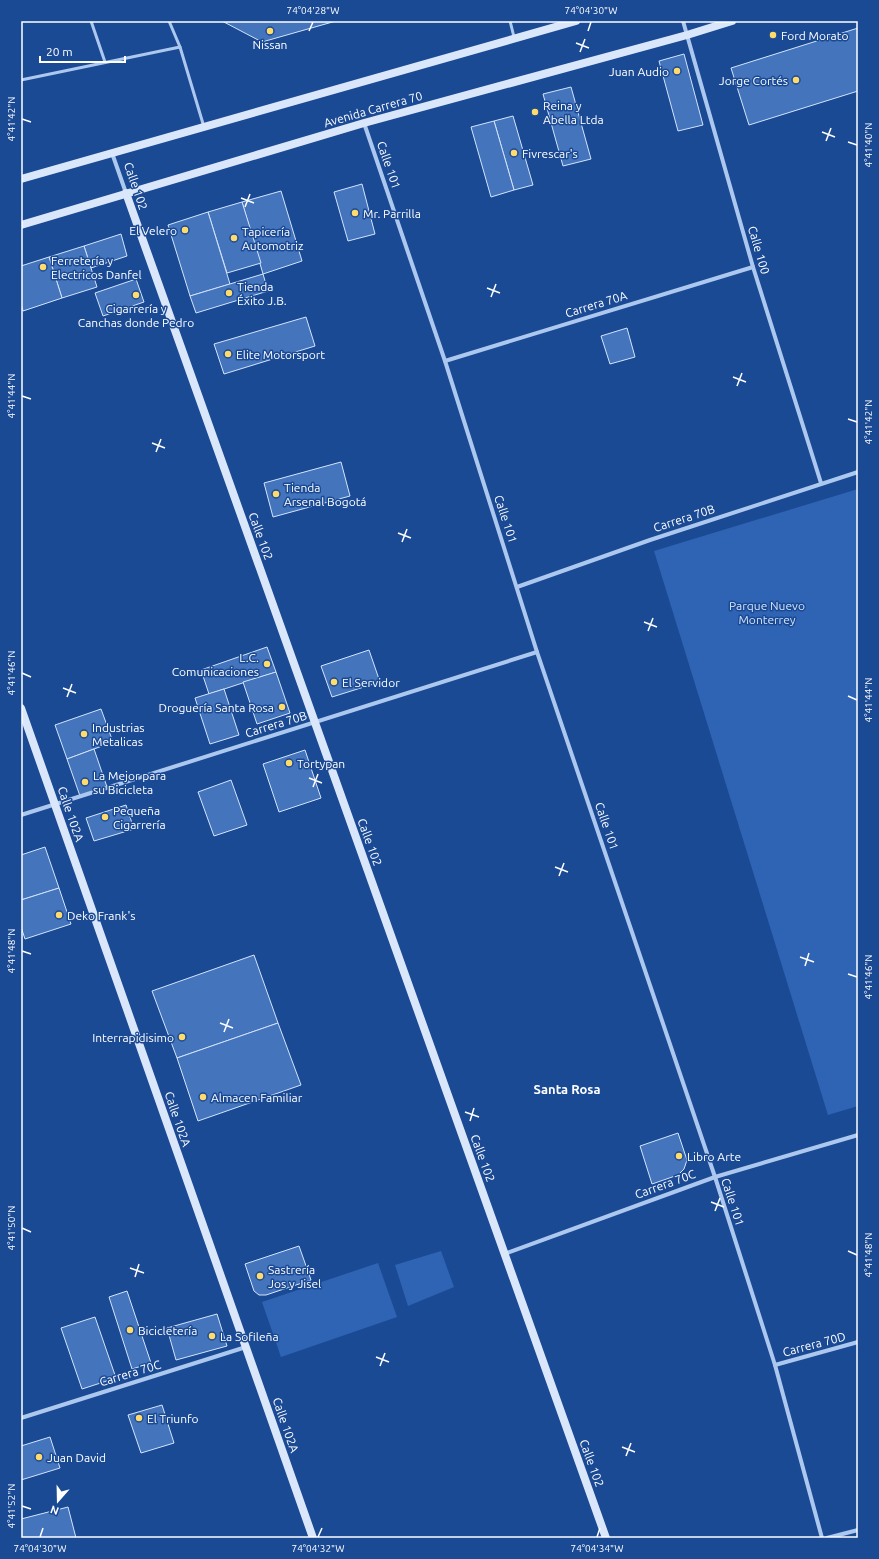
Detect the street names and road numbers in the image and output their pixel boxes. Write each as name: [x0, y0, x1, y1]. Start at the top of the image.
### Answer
street label: Avenida Carrera 70: [322, 89, 424, 129]
street label: Calle 101: [375, 139, 403, 191]
street label: Calle 102: [122, 160, 150, 212]
street label: Calle 100: [746, 224, 772, 276]
street label: Carrera 70A: [563, 288, 629, 320]
street label: Calle 101: [492, 493, 520, 545]
street label: Carrera 70B: [652, 502, 716, 534]
street label: Calle 102: [246, 511, 276, 561]
street label: Carrera 70B: [244, 708, 308, 740]
street label: Calle 102A: [56, 785, 87, 843]
street label: Calle 101: [593, 800, 621, 852]
street label: Calle 102: [355, 817, 385, 867]
street label: Calle 102A: [163, 1090, 194, 1148]
street label: Calle 102: [468, 1133, 498, 1183]
street label: Carrera 70C: [633, 1167, 698, 1201]
street label: Calle 101: [719, 1176, 747, 1228]
street label: Carrera 70D: [781, 1329, 847, 1359]
street label: Carrera 70C: [98, 1357, 163, 1389]
street label: Calle 102A: [271, 1396, 302, 1454]
street label: Calle 102: [577, 1438, 607, 1488]

